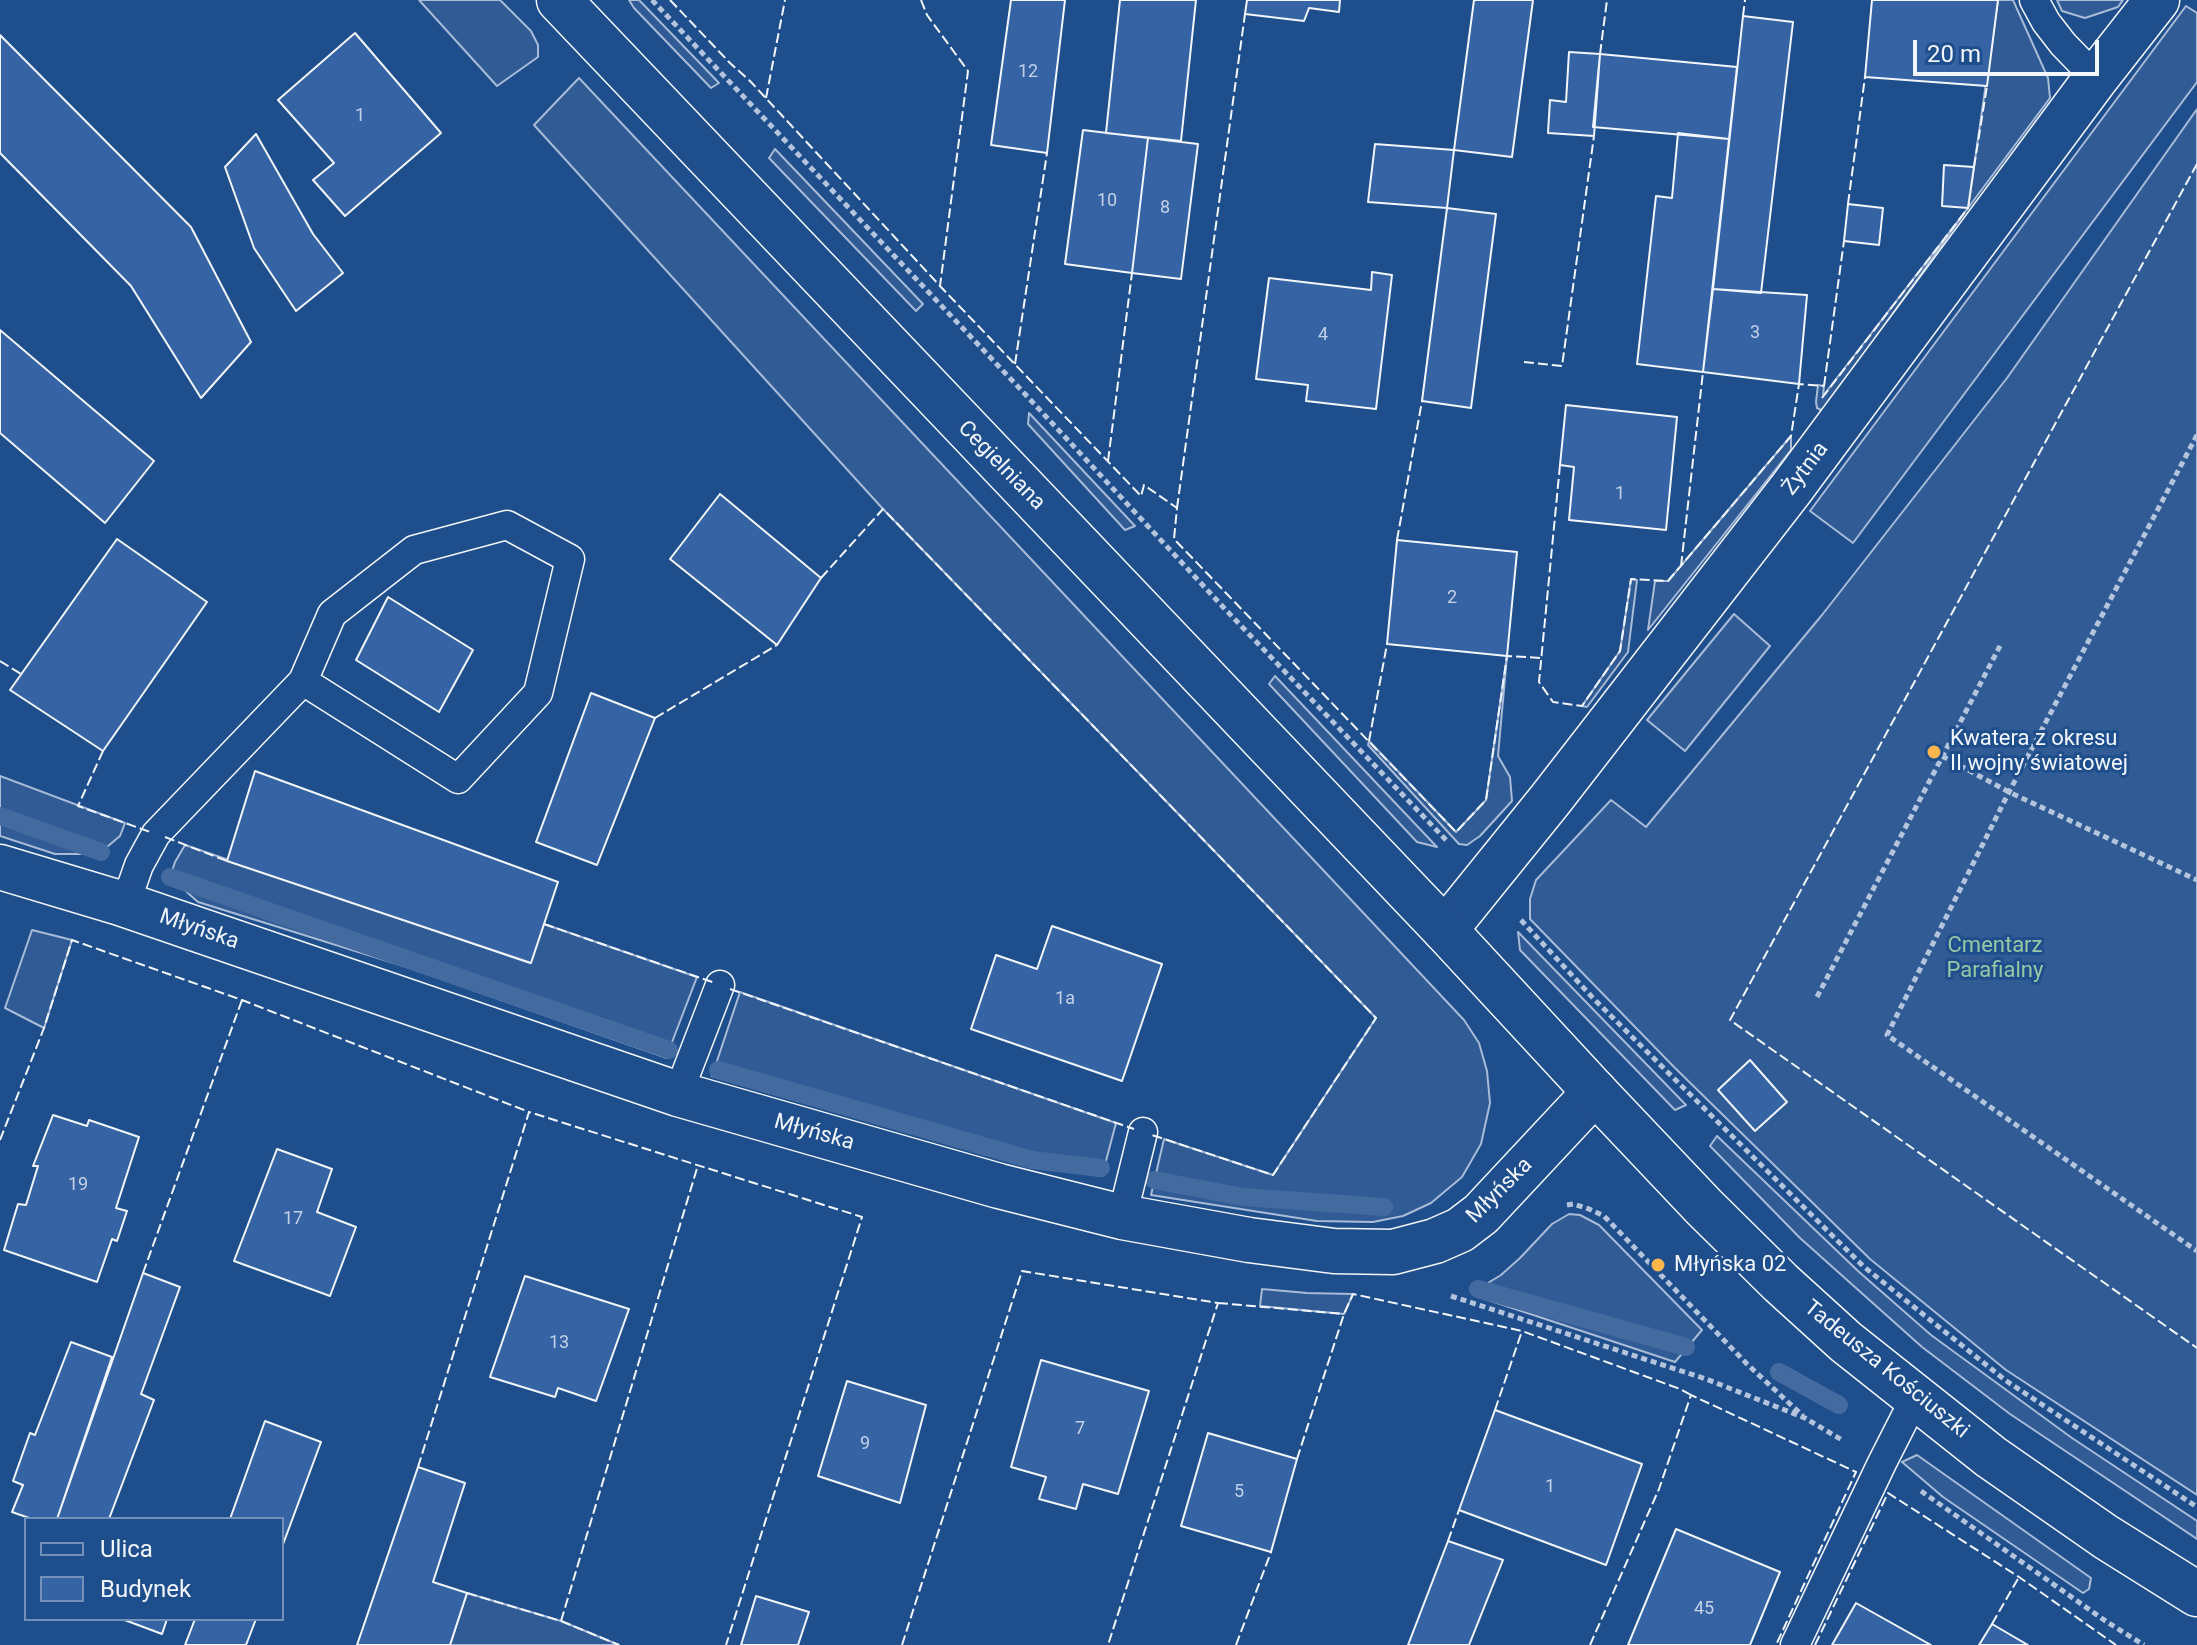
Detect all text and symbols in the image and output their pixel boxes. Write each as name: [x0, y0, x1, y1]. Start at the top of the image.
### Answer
scale bar: [1917, 24, 2103, 74]
text: 20 m: [1927, 40, 1981, 68]
house number: 12: [1018, 61, 1038, 83]
house number: 1: [355, 105, 365, 127]
house number: 10: [1097, 190, 1117, 212]
house number: 8: [1160, 197, 1170, 219]
house number: 3: [1750, 322, 1760, 344]
house number: 4: [1318, 324, 1328, 346]
street label: Cegielniana: [952, 416, 1050, 516]
street label: Żytnia: [1777, 437, 1835, 501]
house number: 1: [1615, 483, 1625, 505]
house number: 2: [1447, 587, 1457, 609]
place label: Kwatera z okresu II wojny światowej: [1950, 726, 2128, 778]
marker: Kwatera z okresu II wojny światowej: [1925, 743, 1943, 761]
street label: Młyńska: [156, 904, 242, 956]
park label: Cmentarz Parafialny: [1947, 933, 2043, 984]
house number: 1a: [1055, 988, 1075, 1010]
street label: Młyńska: [771, 1109, 857, 1157]
street label: Młyńska: [1462, 1153, 1538, 1229]
house number: 19: [68, 1174, 88, 1196]
house number: 17: [283, 1208, 303, 1230]
place label: Młyńska 02: [1674, 1252, 1786, 1278]
marker: Młyńska 02: [1649, 1256, 1667, 1274]
street label: Tadeusza Kościuszki: [1798, 1295, 1974, 1445]
house number: 13: [549, 1332, 569, 1354]
house number: 7: [1075, 1418, 1085, 1440]
house number: 9: [860, 1433, 870, 1455]
house number: 1: [1545, 1476, 1555, 1498]
house number: 5: [1234, 1481, 1244, 1503]
legend: [24, 1517, 284, 1621]
text: Ulica: [100, 1535, 153, 1563]
text: Budynek: [100, 1575, 191, 1603]
house number: 45: [1694, 1598, 1714, 1620]

